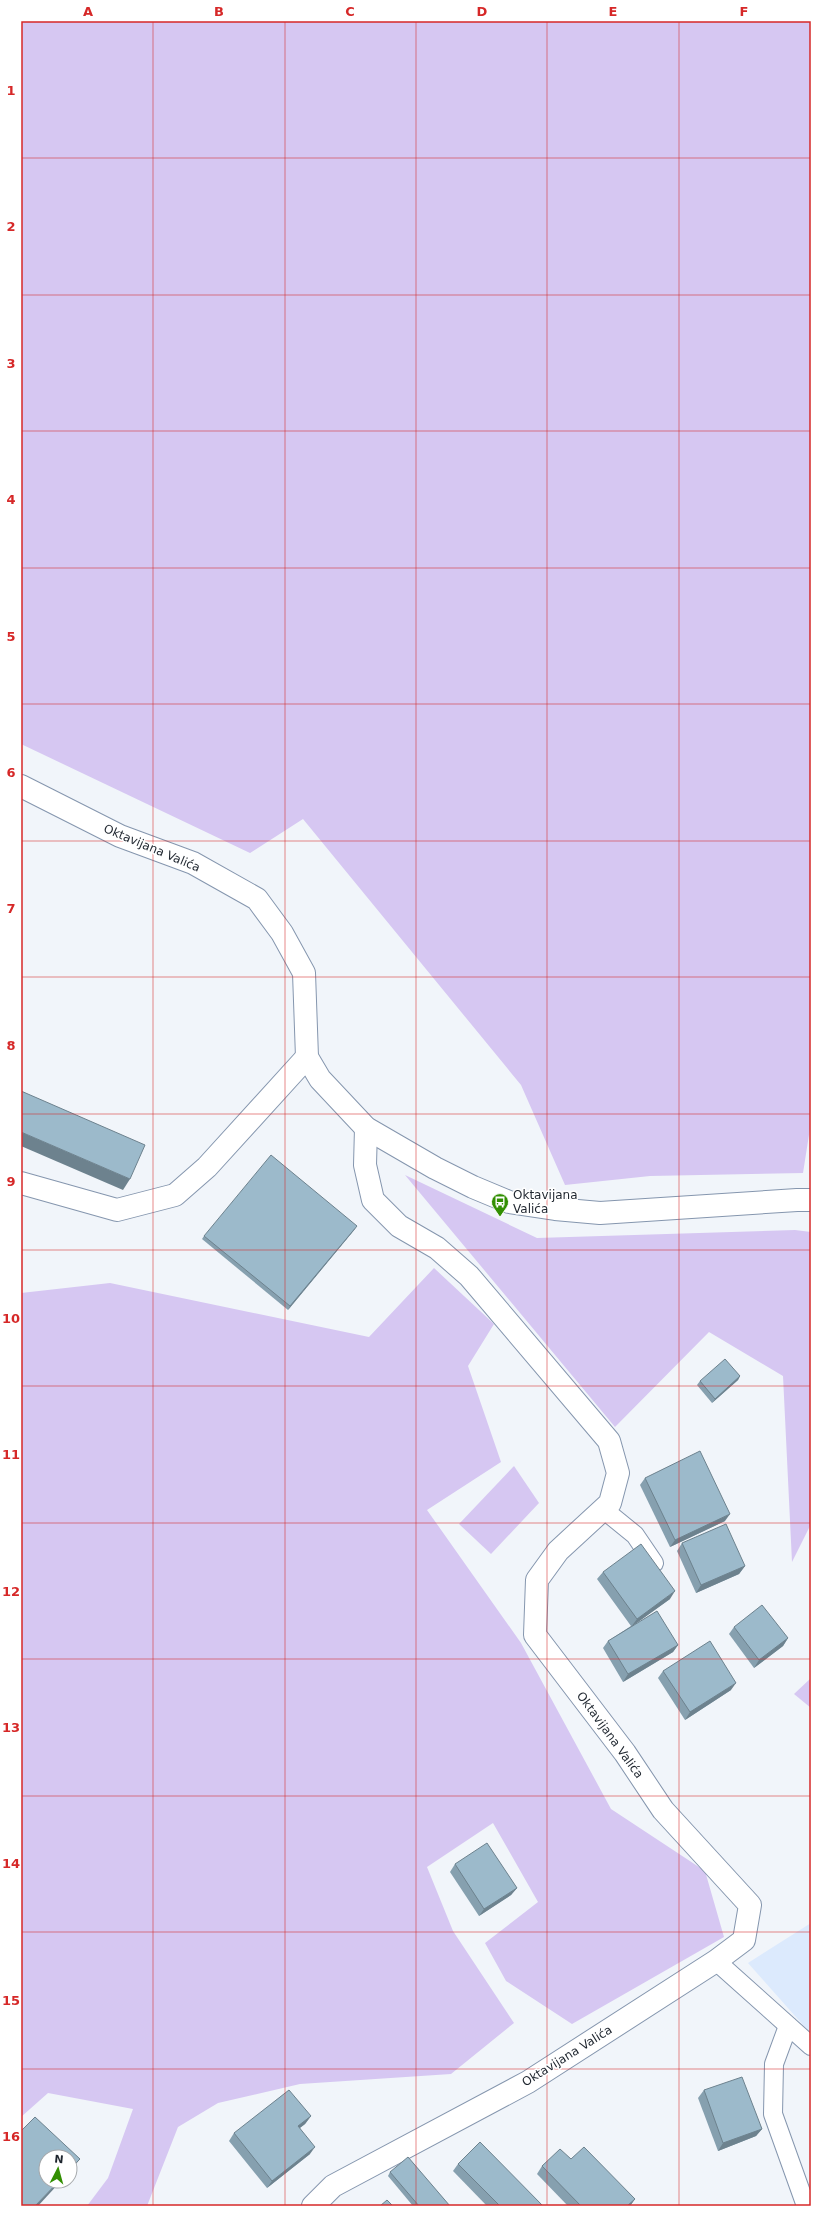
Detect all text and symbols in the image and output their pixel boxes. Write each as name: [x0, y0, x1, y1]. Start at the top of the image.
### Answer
text: A: [83, 4, 93, 19]
text: B: [214, 4, 224, 19]
text: C: [345, 4, 355, 19]
text: D: [477, 4, 488, 19]
text: E: [609, 4, 617, 19]
text: F: [740, 4, 748, 19]
text: 1: [6, 83, 16, 98]
text: 2: [6, 219, 16, 234]
text: 3: [6, 356, 16, 371]
text: 4: [6, 492, 16, 507]
text: 5: [6, 629, 16, 644]
text: 6: [6, 765, 16, 780]
street label: Oktavijana Valića: [102, 821, 202, 875]
text: 7: [6, 901, 16, 916]
text: 8: [6, 1038, 16, 1053]
text: 9: [6, 1174, 16, 1189]
place label: Oktavijana Valića: [513, 1188, 578, 1216]
bus stop icon: Oktavijana Valića: [490, 1192, 510, 1217]
text: 10: [2, 1311, 20, 1326]
text: 11: [2, 1447, 20, 1462]
text: 12: [2, 1584, 20, 1599]
street label: Oktavijana Valića: [574, 1689, 646, 1781]
text: 13: [2, 1720, 20, 1735]
text: 14: [2, 1856, 20, 1871]
text: 15: [2, 1993, 20, 2008]
street label: Oktavijana Valića: [519, 2023, 615, 2089]
text: 16: [2, 2129, 20, 2144]
north arrow: [38, 2149, 78, 2189]
text: N: [54, 2153, 64, 2166]

